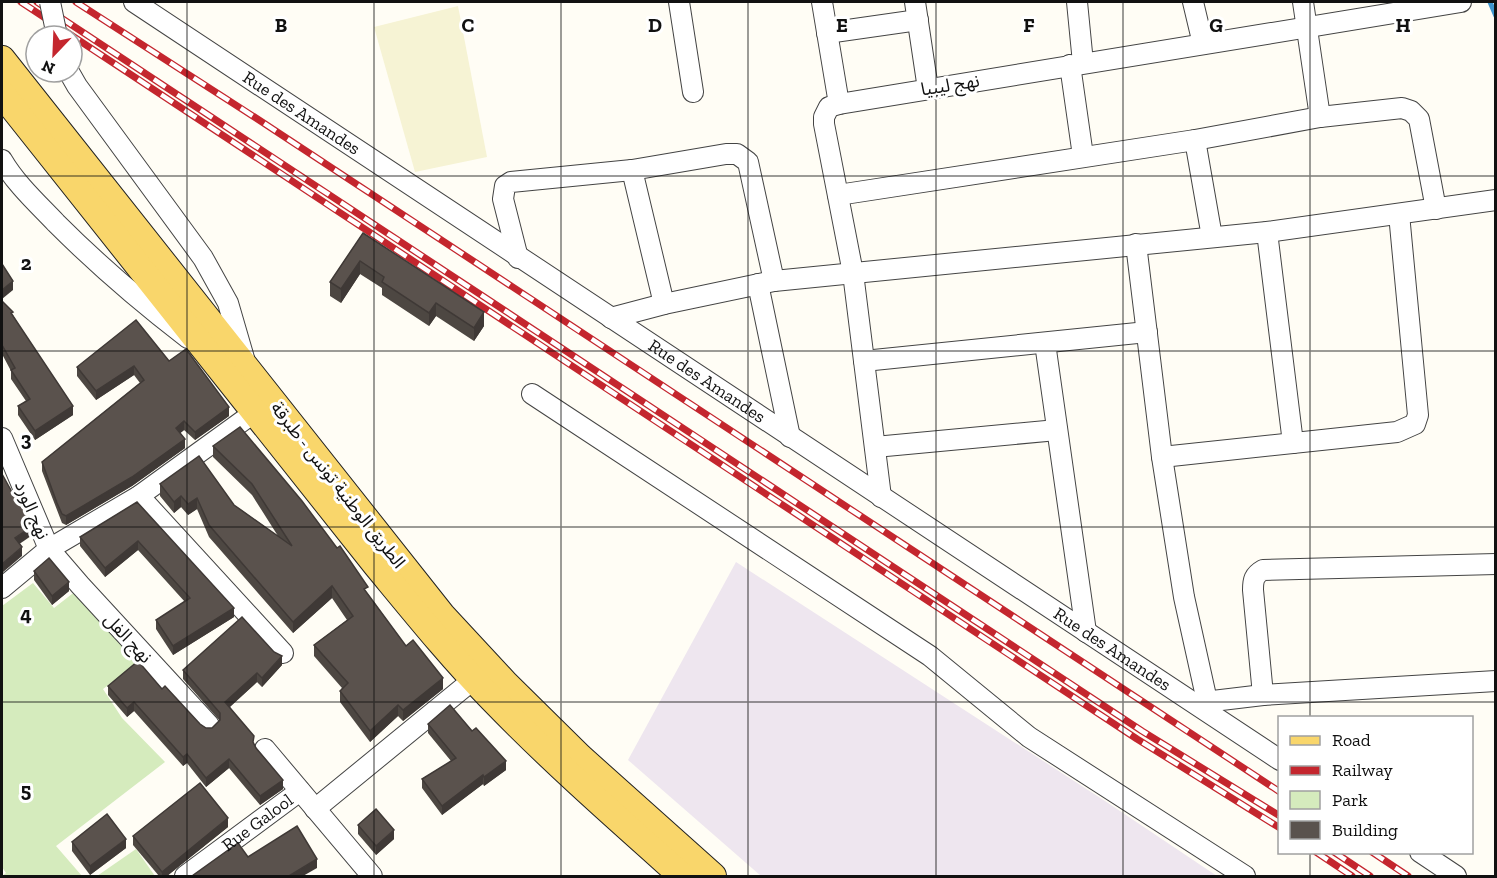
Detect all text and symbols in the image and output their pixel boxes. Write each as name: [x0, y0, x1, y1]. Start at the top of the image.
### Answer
text: B: [275, 13, 287, 37]
text: C: [462, 13, 475, 37]
text: D: [648, 13, 662, 37]
text: E: [836, 13, 848, 37]
text: F: [1023, 13, 1035, 37]
text: G: [1209, 13, 1223, 37]
text: H: [1395, 13, 1411, 37]
north arrow: [24, 24, 84, 84]
text: N: [39, 56, 58, 78]
street label: Rue des Amandes: [239, 66, 365, 160]
street label: نهج ليبيا: [919, 69, 981, 102]
text: 2: [21, 251, 32, 275]
street label: Rue des Amandes: [644, 334, 770, 428]
street label: الطريق الوطنية تونس - طبرقة: [266, 397, 410, 573]
text: 3: [21, 427, 32, 451]
street label: نهج الورد: [8, 477, 54, 544]
text: 4: [20, 602, 32, 626]
street label: Rue des Amandes: [1050, 602, 1175, 696]
street label: نهج الفل: [98, 608, 157, 669]
legend: [1278, 716, 1473, 854]
text: Road: [1332, 729, 1371, 751]
text: Railway: [1332, 759, 1394, 781]
text: 5: [21, 778, 31, 802]
street label: Rue Galool: [217, 789, 297, 856]
text: Park: [1332, 789, 1368, 811]
text: Building: [1332, 819, 1398, 841]

